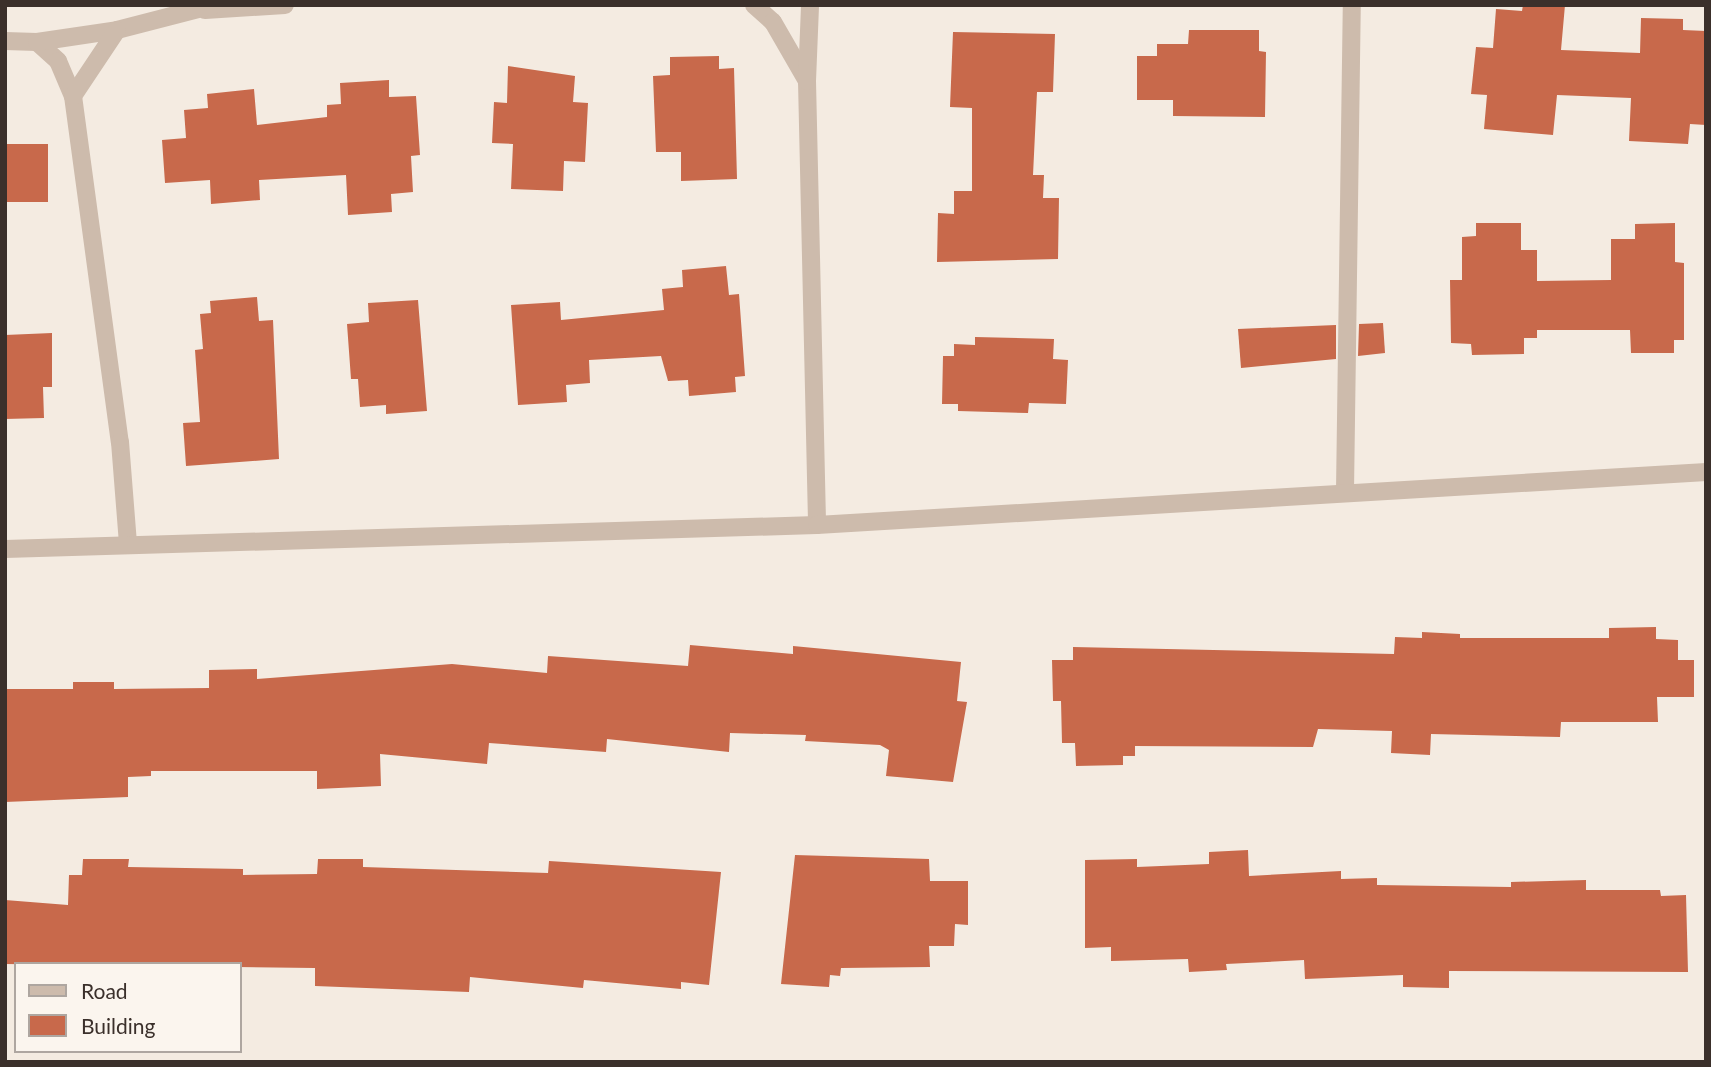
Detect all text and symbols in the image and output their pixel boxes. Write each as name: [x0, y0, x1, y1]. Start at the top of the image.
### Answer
legend: [14, 962, 242, 1053]
text: Road: [81, 978, 128, 1003]
text: Building: [81, 1013, 156, 1038]

